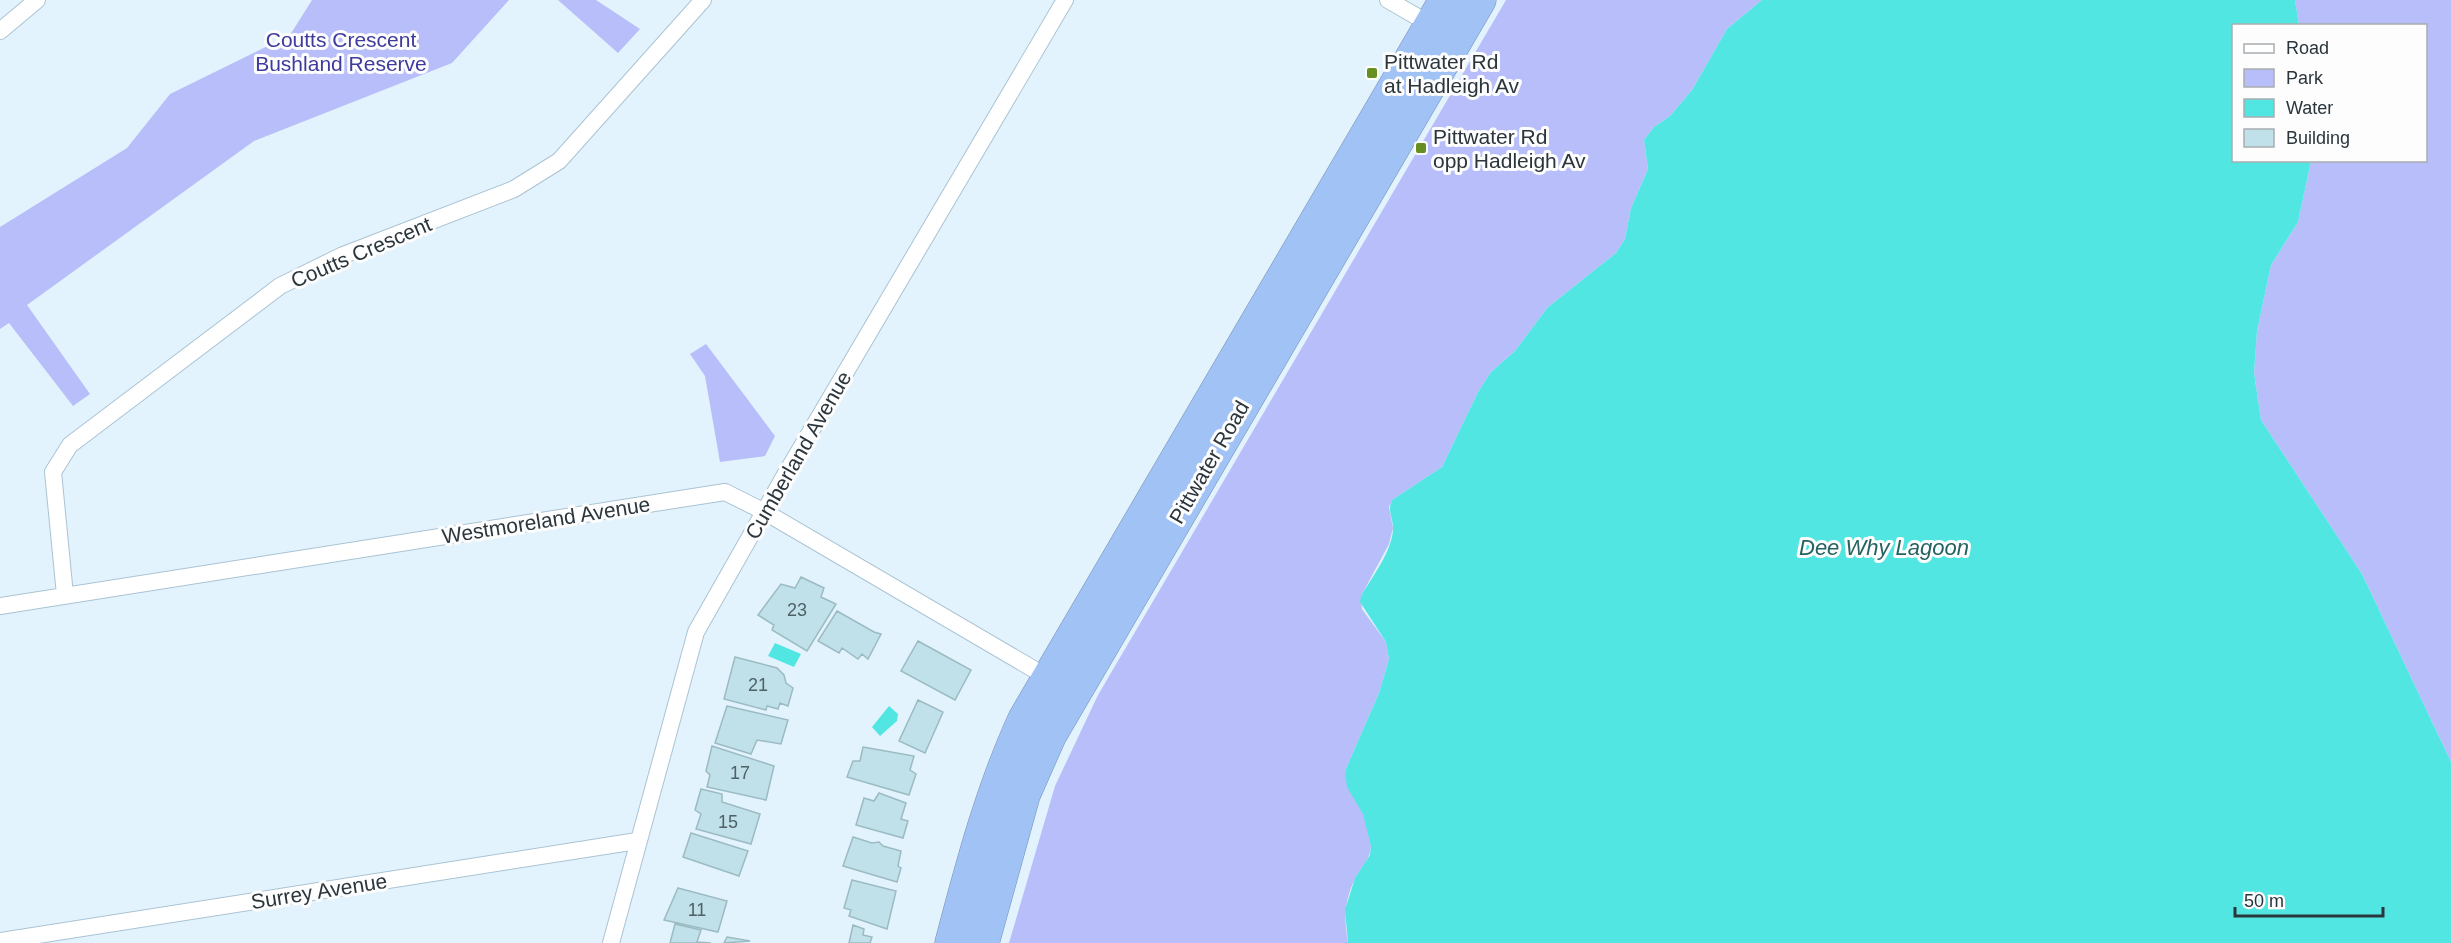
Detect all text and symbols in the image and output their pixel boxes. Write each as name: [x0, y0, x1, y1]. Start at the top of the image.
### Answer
legend: [2232, 24, 2427, 162]
park label: Coutts Crescent Bushland Reserve: [255, 28, 427, 75]
text: Road: [2286, 38, 2329, 58]
place label: Pittwater Rd at Hadleigh Av: [1384, 50, 1520, 97]
marker: Pittwater Rd at Hadleigh Av: [1365, 66, 1379, 80]
text: Park: [2286, 68, 2324, 88]
text: Water: [2286, 98, 2333, 118]
place label: Pittwater Rd opp Hadleigh Av: [1433, 125, 1586, 172]
text: Building: [2286, 128, 2350, 148]
marker: Pittwater Rd opp Hadleigh Av: [1414, 141, 1428, 155]
street label: Coutts Crescent: [287, 212, 435, 292]
street label: Cumberland Avenue: [741, 367, 855, 543]
street label: Pittwater Road: [1165, 397, 1253, 527]
street label: Westmoreland Avenue: [440, 492, 652, 548]
water label: Dee Why Lagoon: [1799, 535, 1969, 560]
house number: 23: [787, 600, 807, 620]
house number: 21: [748, 675, 768, 695]
house number: 17: [730, 763, 750, 783]
house number: 15: [718, 812, 738, 832]
street label: Surrey Avenue: [249, 869, 389, 913]
scale bar: [2235, 880, 2384, 918]
text: 50 m: [2244, 891, 2284, 911]
house number: 11: [688, 900, 706, 920]

